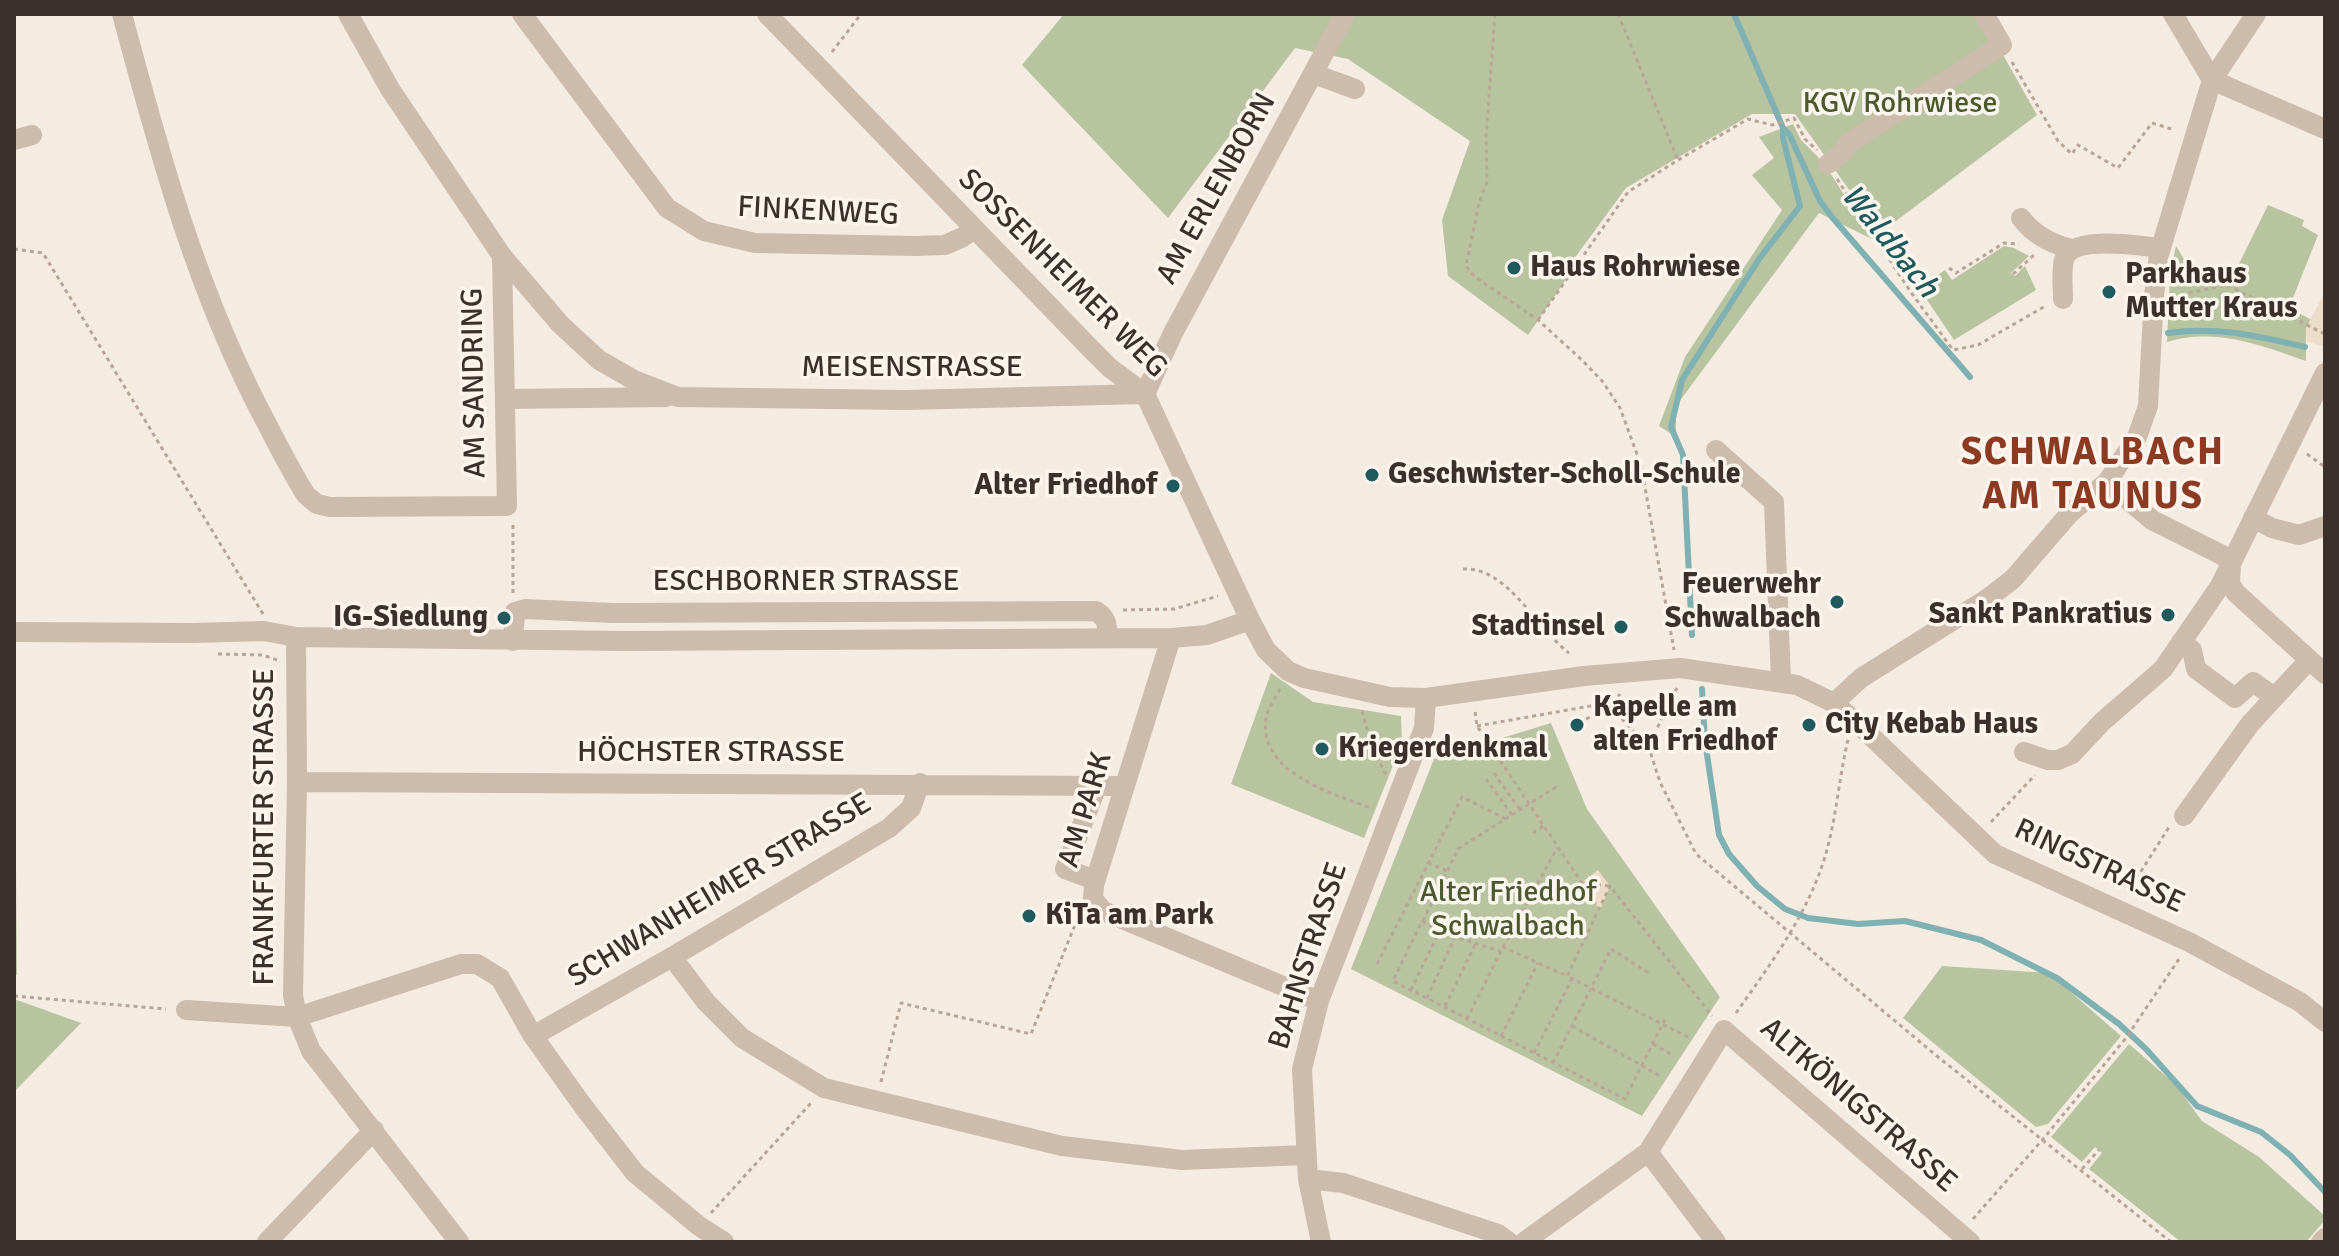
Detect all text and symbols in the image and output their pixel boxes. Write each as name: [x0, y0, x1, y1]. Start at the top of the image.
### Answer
park label: KGV Rohrwiese: [1803, 86, 1997, 122]
street label: AM ERLENBORN: [1150, 87, 1284, 291]
street label: SOSSENHEIMER WEG: [950, 162, 1174, 386]
water label: Waldbach: [1832, 178, 1946, 306]
street label: FINKENWEG: [736, 190, 900, 234]
place label: Haus Rohrwiese: [1530, 250, 1740, 286]
place label: Parkhaus Mutter Kraus: [2125, 257, 2298, 328]
marker: Haus Rohrwiese: [1505, 259, 1523, 277]
marker: Parkhaus Mutter Kraus: [2100, 283, 2118, 301]
street label: AM SANDRING: [455, 287, 495, 479]
street label: MEISENSTRASSE: [801, 350, 1023, 386]
district label: SCHWALBACH AM TAUNUS: [1961, 431, 2225, 520]
place label: Geschwister-Scholl-Schule: [1388, 457, 1741, 493]
marker: Geschwister-Scholl-Schule: [1363, 466, 1381, 484]
place label: Alter Friedhof: [974, 468, 1157, 504]
marker: Alter Friedhof: [1164, 477, 1182, 495]
street label: ESCHBORNER STRASSE: [653, 564, 959, 600]
place label: Feuerwehr Schwalbach: [1665, 567, 1821, 638]
marker: Feuerwehr Schwalbach: [1828, 593, 1846, 611]
place label: Sankt Pankratius: [1929, 597, 2152, 633]
place label: IG-Siedlung: [333, 600, 488, 636]
marker: Sankt Pankratius: [2159, 606, 2177, 624]
marker: IG-Siedlung: [495, 609, 513, 627]
place label: Stadtinsel: [1471, 609, 1605, 645]
marker: Stadtinsel: [1612, 618, 1630, 636]
street label: FRANKFURTER STRASSE: [247, 668, 283, 986]
place label: Kapelle am alten Friedhof: [1593, 690, 1777, 760]
place label: City Kebab Haus: [1825, 707, 2038, 743]
marker: Kapelle am alten Friedhof: [1568, 716, 1586, 734]
marker: City Kebab Haus: [1800, 716, 1818, 734]
place label: Kriegerdenkmal: [1338, 731, 1548, 767]
street label: HÖCHSTER STRASSE: [577, 735, 845, 771]
marker: Kriegerdenkmal: [1313, 740, 1331, 758]
street label: AM PARK: [1051, 748, 1121, 872]
street label: SCHWANHEIMER STRASSE: [562, 786, 878, 996]
street label: RINGSTRASSE: [2008, 812, 2190, 922]
street label: BAHNSTRASSE: [1262, 858, 1356, 1054]
park label: Alter Friedhof Schwalbach: [1420, 875, 1596, 946]
place label: KiTa am Park: [1045, 898, 1214, 934]
marker: KiTa am Park: [1020, 907, 1038, 925]
street label: ALTKÖNIGSTRASSE: [1752, 1011, 1964, 1201]

